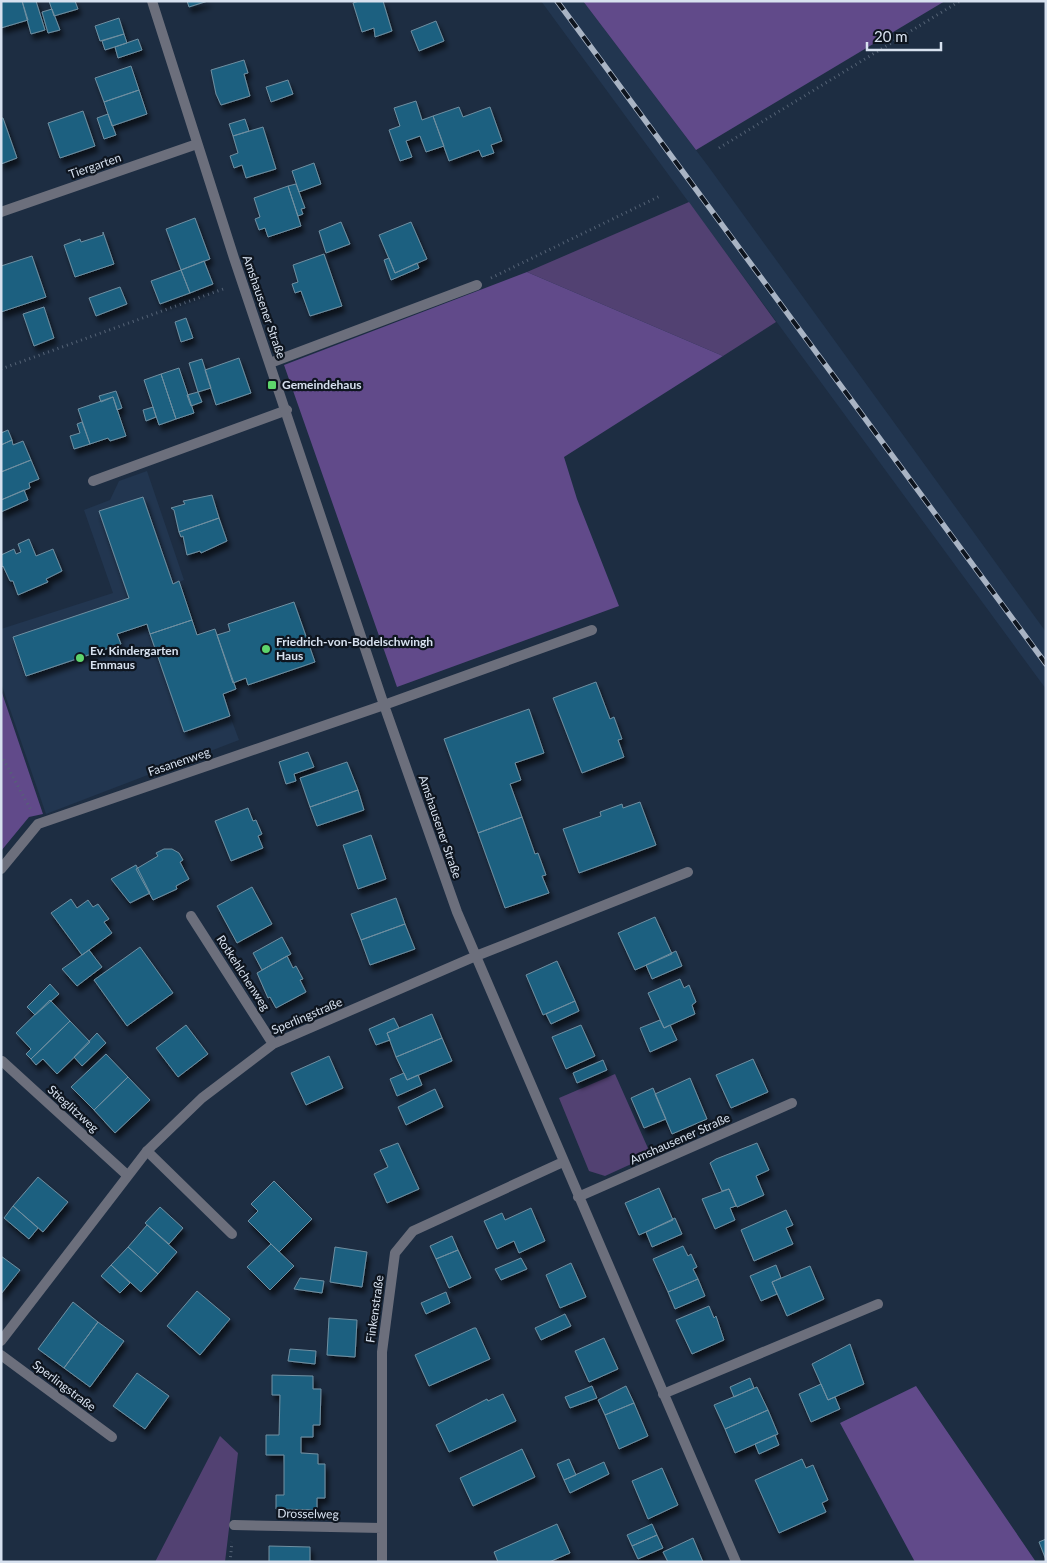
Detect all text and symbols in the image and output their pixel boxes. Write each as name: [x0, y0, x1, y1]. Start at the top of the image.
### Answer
scale bar: [867, 20, 941, 52]
text: 20 m: [874, 27, 908, 45]
street label: Tiergarten: [67, 150, 123, 181]
street label: Amshausener Straße: [240, 253, 289, 360]
place label: Gemeindehaus: [282, 377, 361, 392]
marker: Gemeindehaus: [266, 379, 278, 391]
place label: Friedrich-von-Bodelschwingh Haus: [276, 634, 433, 663]
place label: Ev. Kindergarten Emmaus: [90, 643, 179, 672]
marker: Friedrich-von-Bodelschwingh Haus: [260, 643, 272, 655]
marker: Ev. Kindergarten Emmaus: [74, 652, 86, 664]
street label: Fasanenweg: [146, 744, 212, 779]
street label: Amshausener Straße: [416, 773, 465, 880]
street label: Rotkehlchenweg: [213, 932, 273, 1013]
street label: Sperlingstraße: [269, 994, 344, 1037]
street label: Stieglitzweg: [45, 1082, 102, 1135]
street label: Amshausener Straße: [627, 1110, 732, 1167]
street label: Finkenstraße: [362, 1274, 387, 1344]
street label: Sperlingstraße: [30, 1357, 99, 1414]
street label: Drosselweg: [277, 1505, 339, 1522]

